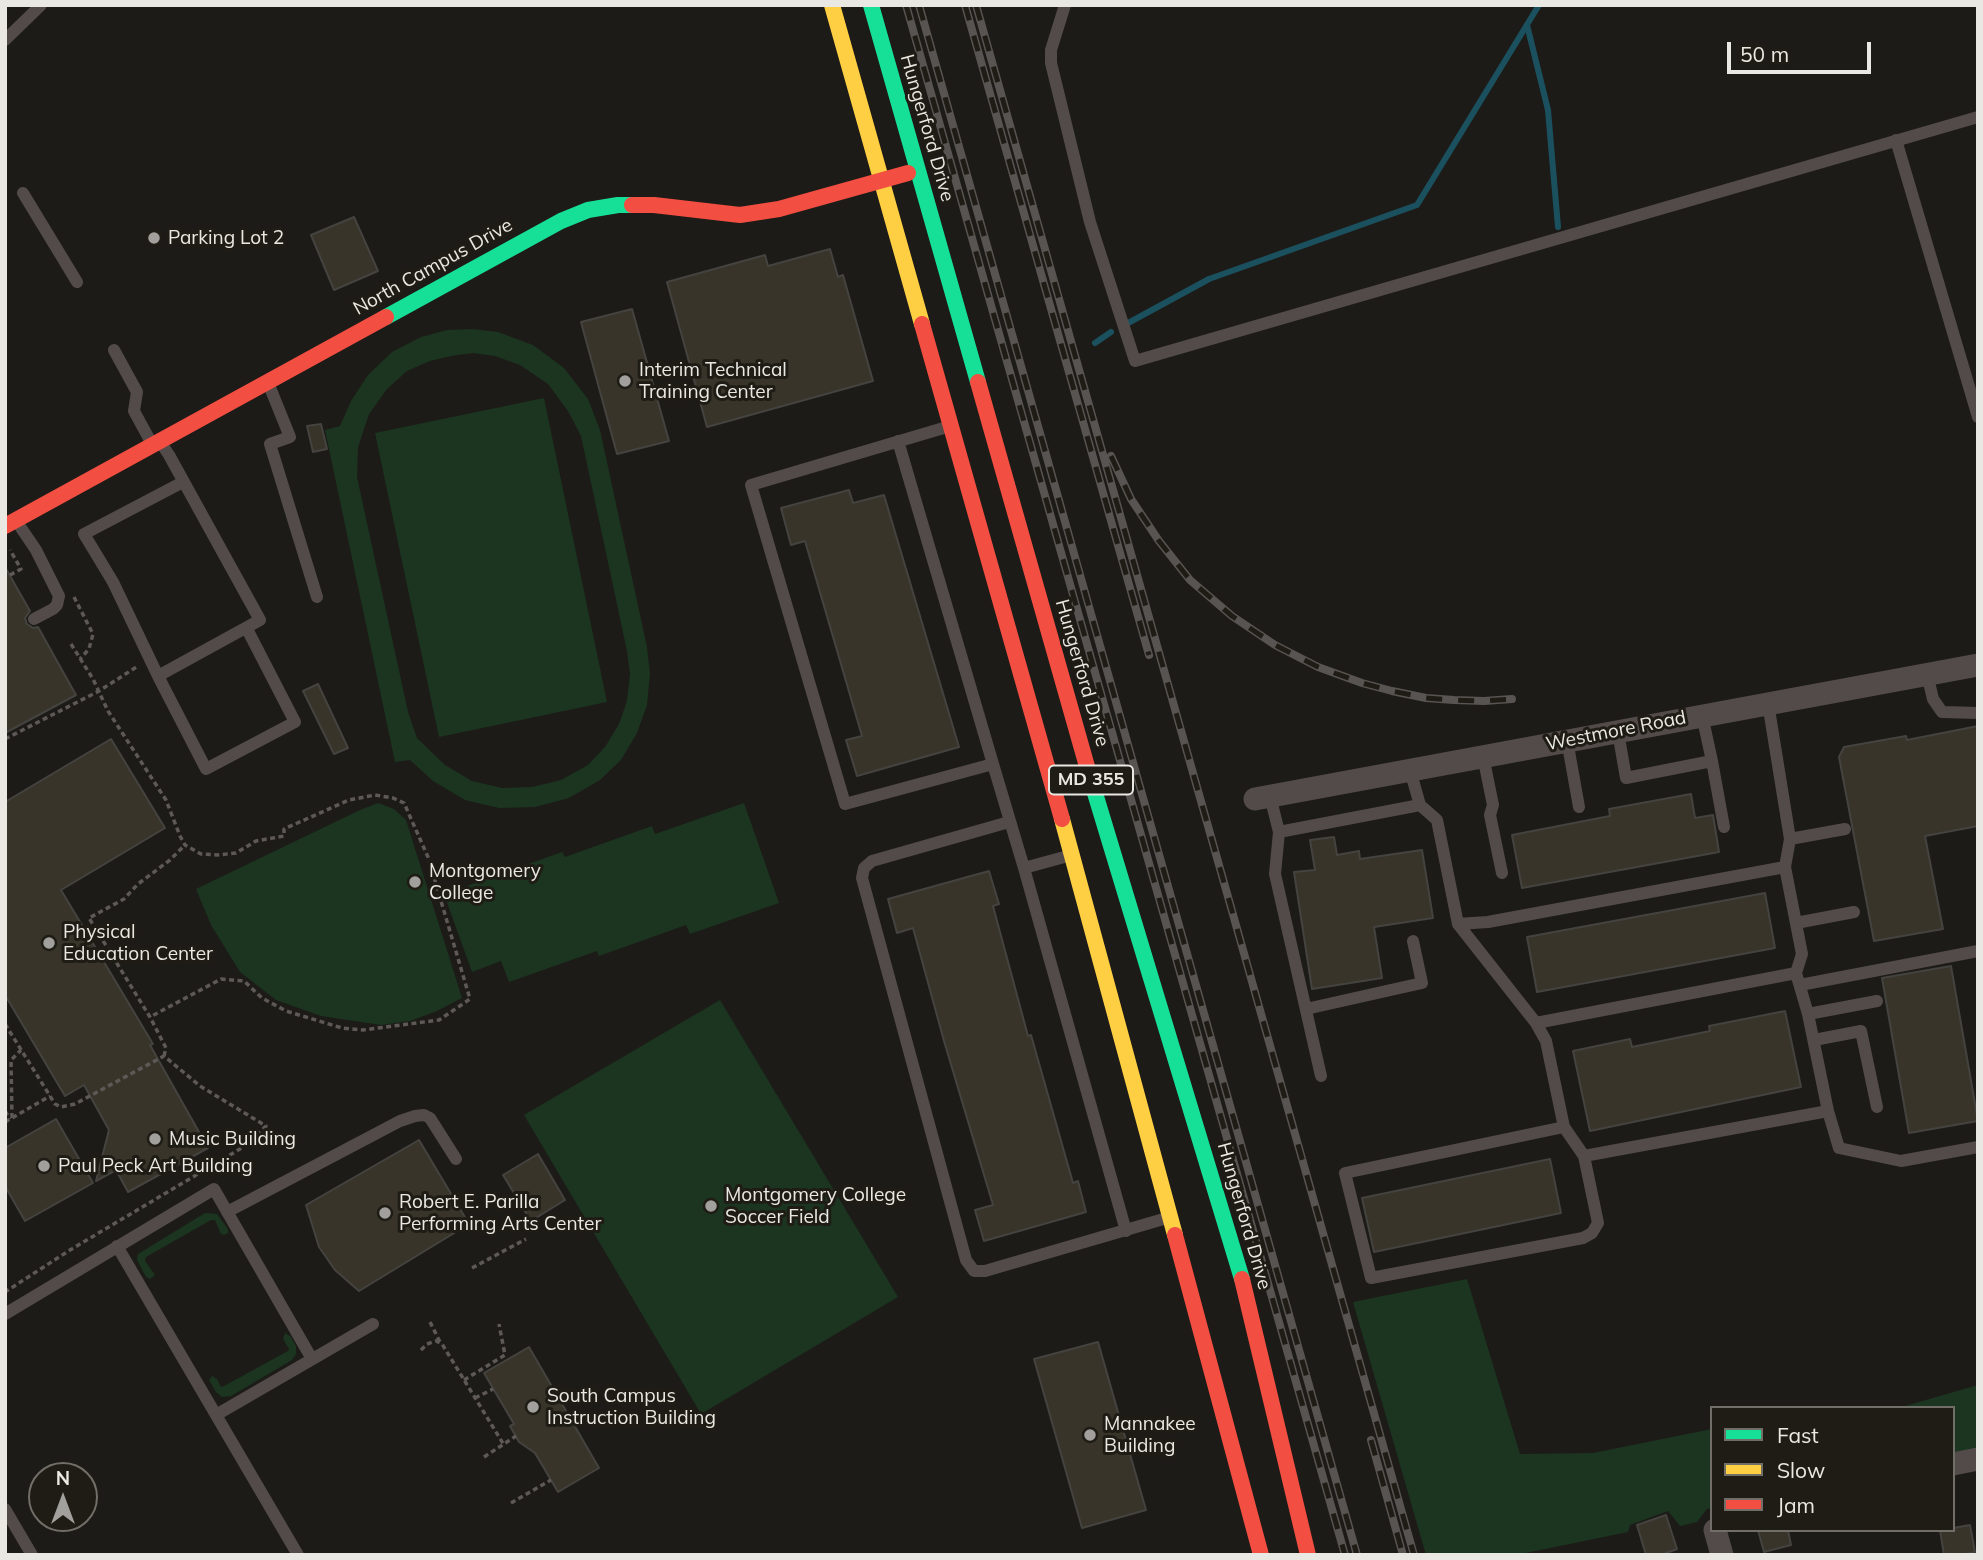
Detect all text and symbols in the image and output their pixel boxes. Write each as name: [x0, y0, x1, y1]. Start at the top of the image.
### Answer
scale bar: [1731, 28, 1874, 72]
text: 50 m: [1740, 41, 1789, 67]
street label: Hungerford Drive: [895, 52, 959, 204]
street label: North Campus Drive: [349, 214, 517, 320]
place label: Parking Lot 2: [168, 227, 284, 249]
marker: Parking Lot 2: [146, 230, 162, 246]
place label: Interim Technical Training Center: [639, 359, 787, 403]
marker: Interim Technical Training Center: [617, 373, 633, 389]
street label: Hungerford Drive: [1050, 597, 1114, 749]
street label: Westmore Road: [1544, 706, 1688, 756]
road number: MD 355: [1049, 766, 1133, 794]
place label: Montgomery College: [429, 860, 541, 904]
marker: Montgomery College: [407, 874, 423, 890]
place label: Physical Education Center: [63, 921, 213, 965]
marker: Physical Education Center: [41, 935, 57, 951]
place label: Music Building: [169, 1128, 296, 1150]
marker: Music Building: [147, 1131, 163, 1147]
street label: Hungerford Drive: [1212, 1140, 1276, 1292]
place label: Paul Peck Art Building: [58, 1155, 253, 1177]
marker: Paul Peck Art Building: [36, 1158, 52, 1174]
place label: Montgomery College Soccer Field: [725, 1184, 906, 1228]
place label: Robert E. Parilla Performing Arts Center: [399, 1191, 601, 1235]
marker: Montgomery College Soccer Field: [703, 1198, 719, 1214]
marker: Robert E. Parilla Performing Arts Center: [377, 1205, 393, 1221]
place label: South Campus Instruction Building: [547, 1385, 716, 1429]
marker: South Campus Instruction Building: [525, 1399, 541, 1415]
legend: [1710, 1406, 1955, 1532]
place label: Mannakee Building: [1104, 1413, 1196, 1457]
text: Fast: [1777, 1422, 1819, 1448]
marker: Mannakee Building: [1082, 1427, 1098, 1443]
text: Slow: [1777, 1457, 1825, 1483]
north arrow: [28, 1462, 98, 1532]
text: N: [56, 1466, 70, 1490]
text: Jam: [1777, 1492, 1815, 1518]

